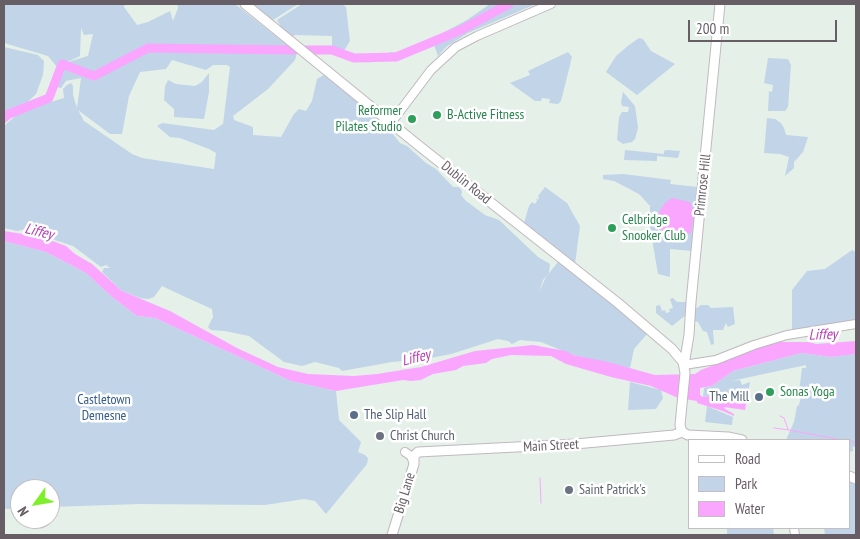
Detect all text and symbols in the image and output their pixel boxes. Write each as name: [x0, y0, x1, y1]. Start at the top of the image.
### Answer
scale bar: [690, 10, 839, 42]
text: 200 m: [696, 19, 729, 38]
place label: Reformer Pilates Studio: [336, 103, 402, 136]
place label: B-Active Fitness: [447, 107, 524, 123]
marker: B-Active Fitness: [431, 109, 443, 121]
marker: Reformer Pilates Studio: [406, 113, 418, 125]
street label: Primrose Hill: [691, 153, 715, 217]
street label: Dublin Road: [438, 158, 494, 208]
place label: Celbridge Snooker Club: [622, 212, 686, 244]
water label: Liffey: [23, 220, 55, 244]
marker: Celbridge Snooker Club: [606, 222, 618, 234]
water label: Liffey: [808, 326, 838, 344]
water label: Liffey: [400, 346, 432, 370]
place label: Sonas Yoga: [780, 384, 835, 400]
marker: Sonas Yoga: [764, 386, 776, 398]
place label: The Mill: [709, 389, 749, 405]
marker: The Mill: [753, 391, 765, 403]
park label: Castletown Demesne: [77, 392, 131, 424]
place label: The Slip Hall: [364, 407, 426, 423]
marker: The Slip Hall: [348, 409, 360, 421]
place label: Christ Church: [390, 428, 455, 444]
marker: Christ Church: [374, 430, 386, 442]
street label: Main Street: [523, 436, 579, 456]
legend: [688, 439, 850, 529]
text: Road: [735, 449, 761, 468]
street label: Big Lane: [391, 471, 419, 515]
text: Park: [735, 474, 757, 493]
north arrow: [10, 479, 60, 529]
place label: Saint Patrick's: [579, 482, 646, 498]
marker: Saint Patrick's: [563, 484, 575, 496]
text: Water: [735, 499, 765, 518]
text: N: [13, 503, 33, 519]

